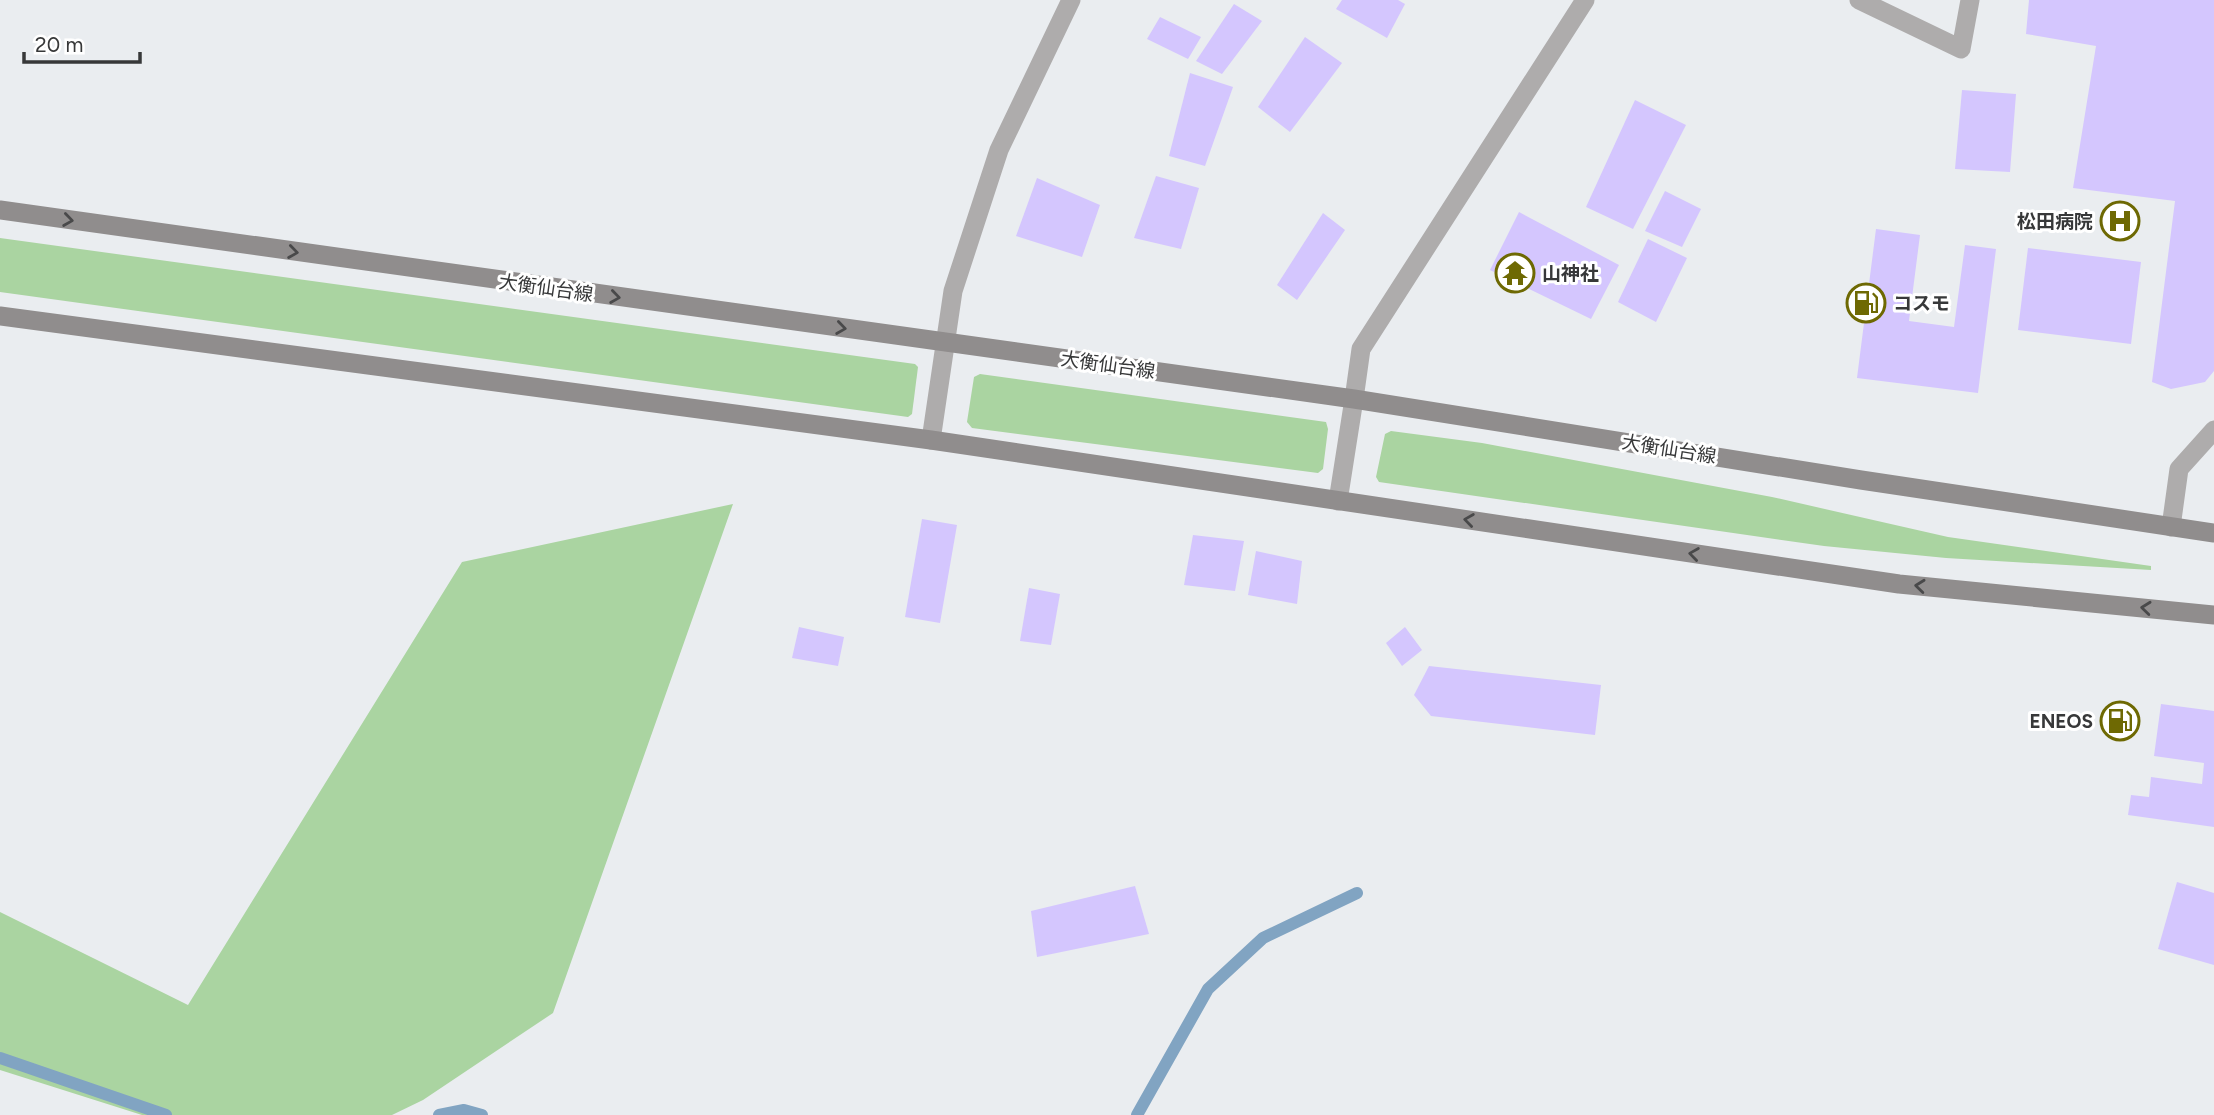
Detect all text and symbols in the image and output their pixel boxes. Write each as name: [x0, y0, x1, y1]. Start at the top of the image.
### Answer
scale bar: [24, 21, 140, 65]
text: 20 m: [35, 32, 83, 57]
hospital icon: 松田病院: [2099, 200, 2141, 242]
place label: 松田病院: [2017, 210, 2093, 233]
one-way arrow: [62, 212, 73, 227]
one-way arrow: [287, 244, 299, 259]
temple icon: 山神社: [1494, 252, 1536, 294]
place label: 山神社: [1542, 262, 1599, 285]
street label: 大衡仙台線: [497, 270, 595, 306]
fuel station icon: コスモ: [1845, 282, 1887, 324]
one-way arrow: [609, 290, 621, 305]
place label: コスモ: [1893, 292, 1950, 315]
one-way arrow: [835, 321, 846, 336]
street label: 大衡仙台線: [1059, 347, 1157, 383]
street label: 大衡仙台線: [1620, 430, 1718, 468]
one-way arrow: [1464, 513, 1475, 528]
one-way arrow: [1689, 547, 1700, 562]
one-way arrow: [1914, 579, 1925, 594]
one-way arrow: [2140, 601, 2151, 616]
fuel station icon: ENEOS: [2099, 700, 2141, 742]
place label: ENEOS: [2029, 710, 2093, 733]

